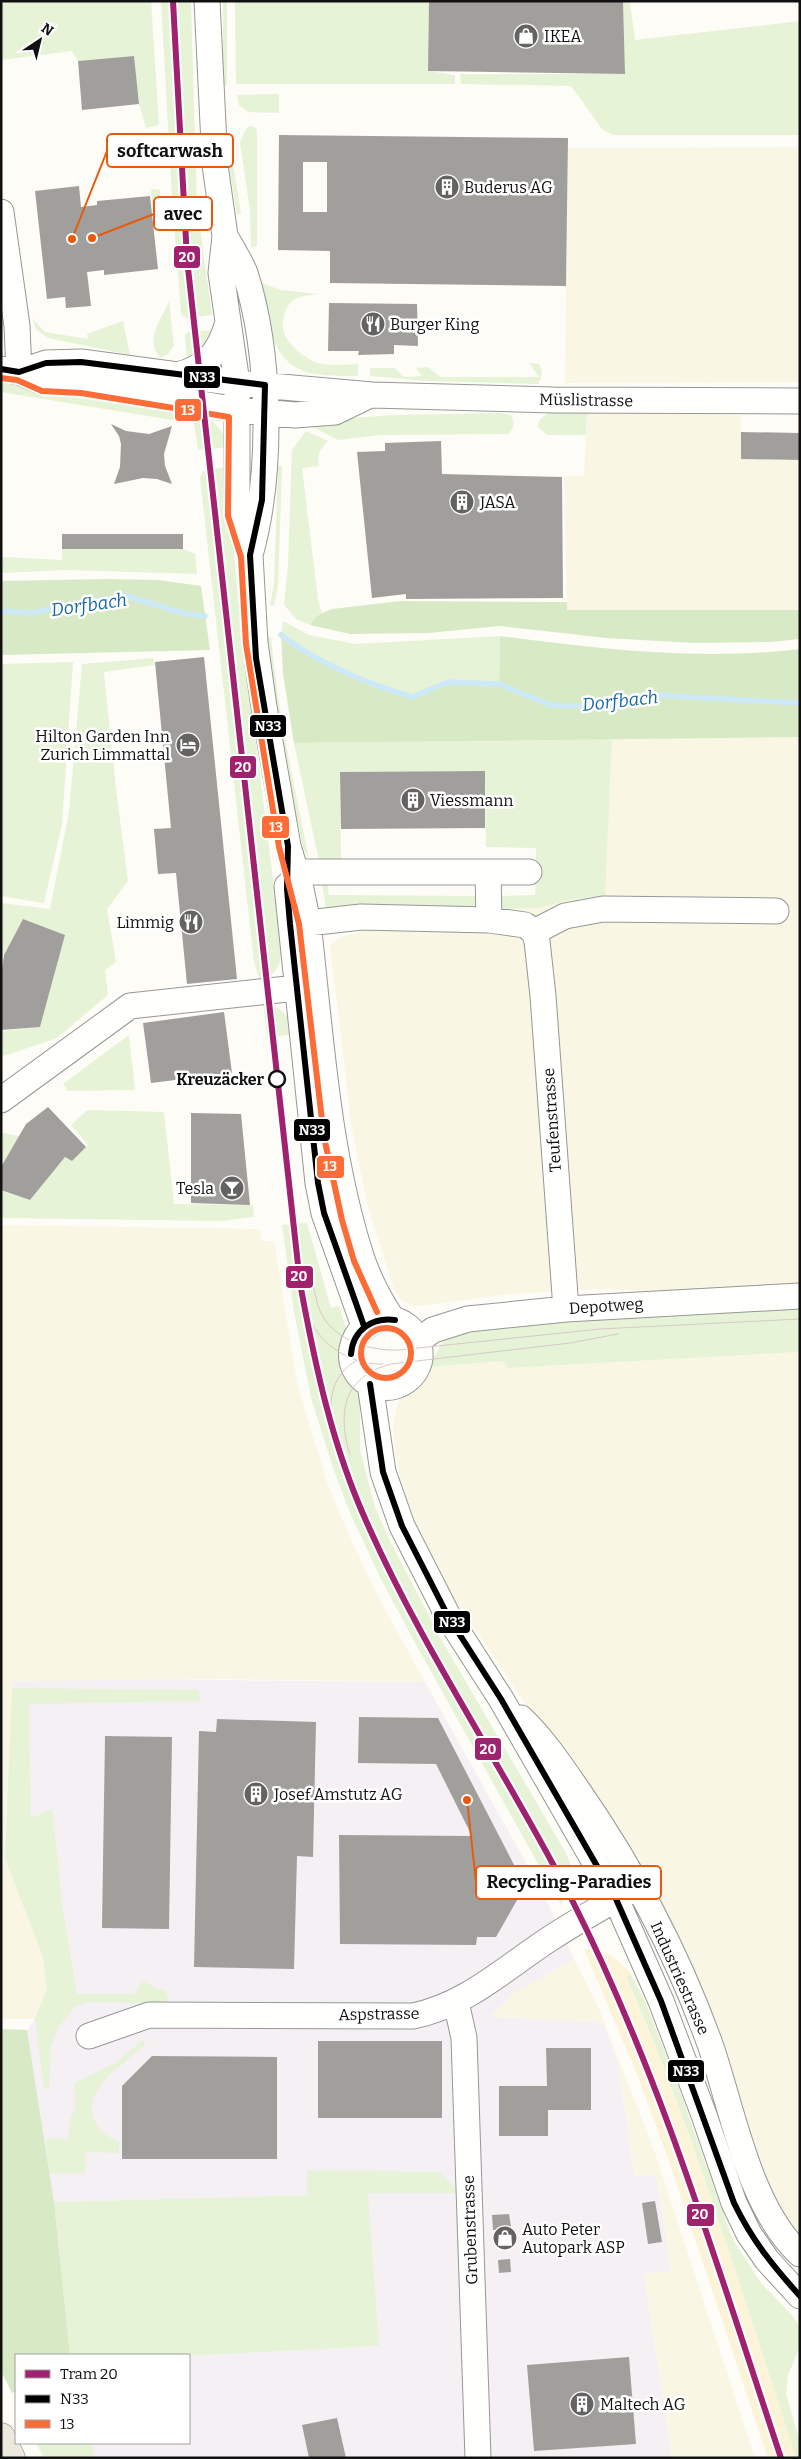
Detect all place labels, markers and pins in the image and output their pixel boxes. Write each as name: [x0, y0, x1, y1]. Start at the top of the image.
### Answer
shop icon: IKEA: [513, 23, 539, 49]
place label: IKEA: [544, 27, 582, 46]
callout: softcarwash: [107, 134, 233, 167]
building icon: Buderus AG: [434, 174, 460, 200]
place label: Buderus AG: [464, 178, 553, 197]
callout: avec: [154, 197, 212, 230]
restaurant icon: Burger King: [360, 311, 386, 337]
place label: Burger King: [390, 315, 479, 334]
building icon: JASA: [449, 489, 475, 515]
place label: JASA: [479, 493, 516, 512]
place label: Hilton Garden Inn Zurich Limmattal: [35, 727, 170, 764]
hotel icon: Hilton Garden Inn Zurich Limmattal: [175, 732, 201, 758]
building icon: Viessmann: [400, 787, 426, 813]
place label: Viessmann: [430, 791, 513, 810]
restaurant icon: Limmig: [178, 909, 204, 935]
place label: Limmig: [116, 913, 174, 932]
place label: Kreuzäcker: [176, 1070, 264, 1089]
marker: Kreuzäcker: [268, 1070, 286, 1088]
bar icon: Tesla: [219, 1175, 245, 1201]
place label: Tesla: [176, 1179, 214, 1198]
building icon: Josef Amstutz AG: [243, 1781, 269, 1807]
place label: Josef Amstutz AG: [273, 1785, 403, 1804]
callout: Recycling-Paradies: [476, 1866, 661, 1899]
place label: Auto Peter Autopark ASP: [522, 2220, 625, 2257]
shop icon: Auto Peter Autopark ASP: [492, 2225, 518, 2251]
building icon: Maltech AG: [569, 2391, 595, 2417]
place label: Maltech AG: [600, 2395, 686, 2414]

